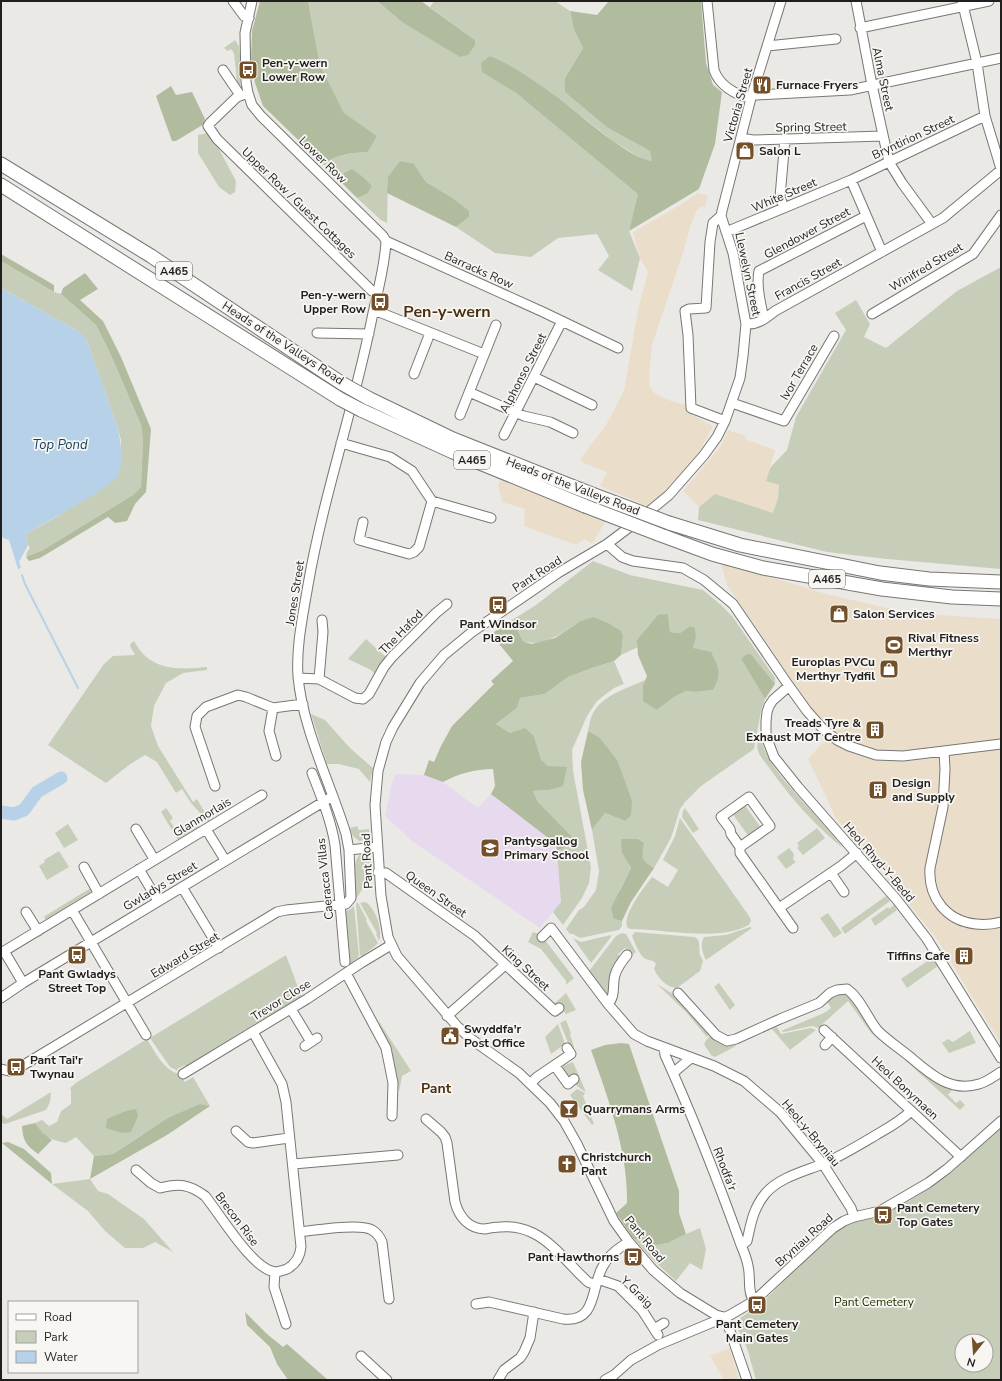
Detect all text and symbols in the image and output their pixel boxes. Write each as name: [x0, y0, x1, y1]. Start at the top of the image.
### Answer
street label: Alma Street: [868, 46, 898, 113]
place label: Pen-y-wern Lower Row: [262, 55, 327, 85]
bus stop icon: Pen-y-wern Lower Row: [237, 59, 259, 81]
street label: Victoria Street: [719, 65, 756, 145]
restaurant icon: Furnace Fryers: [751, 74, 773, 96]
place label: Furnace Fryers: [776, 77, 858, 93]
street label: Bryntirion Street: [869, 111, 957, 163]
street label: Spring Street: [775, 118, 847, 136]
street label: Lower Row: [295, 133, 351, 187]
shop icon: Salon L: [734, 140, 756, 162]
place label: Salon L: [759, 143, 801, 159]
street label: Upper Row / Guest Cottages: [238, 144, 360, 262]
street label: White Street: [749, 174, 820, 216]
street label: Glendower Street: [761, 203, 854, 262]
street label: Llewelyn Street: [731, 231, 765, 318]
street label: Winifred Street: [886, 238, 966, 295]
street label: Barracks Row: [442, 248, 516, 292]
street label: Francis Street: [772, 254, 845, 304]
road number: A465: [156, 262, 192, 280]
place label: Pen-y-wern Upper Row: [301, 287, 367, 317]
bus stop icon: Pen-y-wern Upper Row: [369, 291, 391, 313]
street label: Heads of the Valleys Road: [219, 298, 347, 388]
district label: Pen-y-wern: [403, 301, 491, 323]
street label: Alphonso Street: [496, 330, 550, 416]
street label: Ivor Terrace: [776, 341, 822, 403]
water label: Top Pond: [32, 436, 88, 454]
road number: A465: [454, 451, 490, 469]
street label: Heads of the Valleys Road: [504, 453, 642, 519]
street label: Pant Road: [509, 552, 565, 596]
street label: Jones Street: [282, 559, 308, 628]
road number: A465: [809, 570, 845, 588]
bus stop icon: Pant Windsor Place: [487, 594, 509, 616]
shop icon: Salon Services: [828, 603, 850, 625]
street label: The Hafod: [376, 606, 426, 658]
place label: Salon Services: [853, 606, 935, 622]
place label: Pant Windsor Place: [459, 616, 537, 646]
place label: Rival Fitness Merthyr: [908, 630, 979, 660]
sports icon: Rival Fitness Merthyr: [883, 634, 905, 656]
place label: Europlas PVCu Merthyr Tydfil: [792, 654, 875, 684]
shop icon: Europlas PVCu Merthyr Tydfil: [878, 658, 900, 680]
place label: Treads Tyre & Exhaust MOT Centre: [746, 715, 861, 745]
building icon: Treads Tyre & Exhaust MOT Centre: [864, 719, 886, 741]
place label: Design and Supply: [892, 775, 956, 805]
building icon: Design and Supply: [867, 779, 889, 801]
street label: Glanmorlais: [170, 793, 234, 841]
street label: Heol Rhyd-Y-Bedd: [840, 819, 918, 905]
street label: Pant Road: [358, 833, 376, 889]
place label: Pantysgallog Primary School: [504, 833, 589, 863]
street label: Caeracca Villas: [313, 837, 337, 921]
school or university icon: Pantysgallog Primary School: [479, 837, 501, 859]
street label: Gwladys Street: [120, 857, 201, 914]
street label: Queen Street: [402, 867, 470, 921]
street label: Edward Street: [148, 928, 223, 982]
street label: King Street: [499, 942, 554, 995]
bus stop icon: Pant Gwladys Street Top: [66, 944, 88, 966]
building icon: Tiffins Cafe: [953, 945, 975, 967]
place label: Tiffins Cafe: [887, 948, 950, 964]
place label: Pant Gwladys Street Top: [38, 966, 116, 996]
street label: Trevor Close: [248, 975, 314, 1025]
place label: Swyddfa'r Post Office: [464, 1021, 525, 1051]
public building icon: Swyddfa'r Post Office: [439, 1025, 461, 1047]
place label: Pant Tai'r Twynau: [30, 1052, 83, 1082]
street label: Heol Bonymaen: [868, 1053, 942, 1123]
bus stop icon: Pant Tai'r Twynau: [5, 1056, 27, 1078]
district label: Pant: [421, 1079, 452, 1098]
street label: Heol-y-Bryniau: [778, 1096, 844, 1170]
bar icon: Quarrymans Arms: [558, 1098, 580, 1120]
place label: Quarrymans Arms: [583, 1101, 685, 1117]
street label: Rhodfa'r: [709, 1145, 741, 1194]
place label: Christchurch Pant: [581, 1149, 651, 1179]
church icon: Christchurch Pant: [556, 1153, 578, 1175]
street label: Brecon Rise: [211, 1189, 263, 1249]
place label: Pant Cemetery Top Gates: [897, 1200, 980, 1230]
bus stop icon: Pant Cemetery Top Gates: [872, 1204, 894, 1226]
street label: Bryniau Road: [772, 1210, 836, 1270]
street label: Pant Road: [621, 1212, 669, 1266]
bus stop icon: Pant Hawthorns: [622, 1246, 644, 1268]
place label: Pant Hawthorns: [528, 1249, 619, 1265]
street label: Y Graig: [617, 1272, 657, 1311]
bus stop icon: Pant Cemetery Main Gates: [746, 1294, 768, 1316]
park label: Pant Cemetery: [834, 1294, 915, 1310]
legend: [8, 1301, 138, 1373]
text: Road: [44, 1309, 72, 1325]
place label: Pant Cemetery Main Gates: [716, 1316, 799, 1346]
text: Park: [44, 1329, 69, 1345]
north arrow: [954, 1333, 994, 1373]
text: Water: [44, 1349, 78, 1365]
text: N: [965, 1354, 977, 1370]

